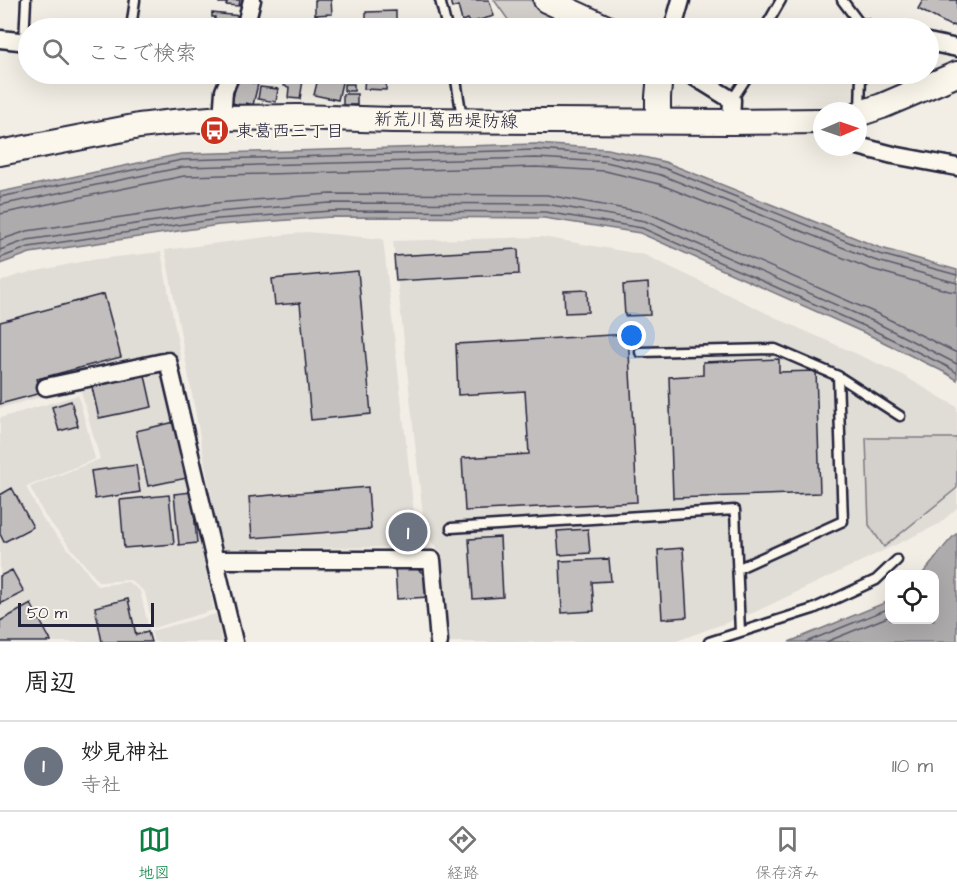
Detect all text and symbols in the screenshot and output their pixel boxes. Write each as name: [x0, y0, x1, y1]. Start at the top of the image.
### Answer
search box: [18, 18, 939, 84]
icon: search: [39, 35, 72, 68]
text: ここで検索: [87, 38, 197, 69]
north arrow: [813, 102, 867, 156]
street label: 新荒川葛西堤防線: [374, 107, 518, 134]
bus stop icon: 東葛西三丁目: [199, 115, 231, 147]
place label: 東葛西三丁目: [236, 119, 344, 144]
your location: [617, 321, 646, 350]
pin: 1: [388, 510, 428, 554]
map controls: [885, 570, 939, 624]
button: locate: [885, 570, 939, 624]
scale bar: [18, 600, 154, 628]
text: 50 m: [27, 602, 67, 624]
text: 周辺: [24, 665, 76, 701]
text: 妙見神社: [81, 737, 169, 768]
text: 1: [42, 752, 45, 780]
text: 110 m: [892, 752, 933, 780]
text: 寺社: [81, 771, 121, 799]
tab: 地図: [138, 823, 171, 884]
tab: 経路: [446, 823, 479, 884]
tab: 保存済み: [755, 823, 819, 884]

